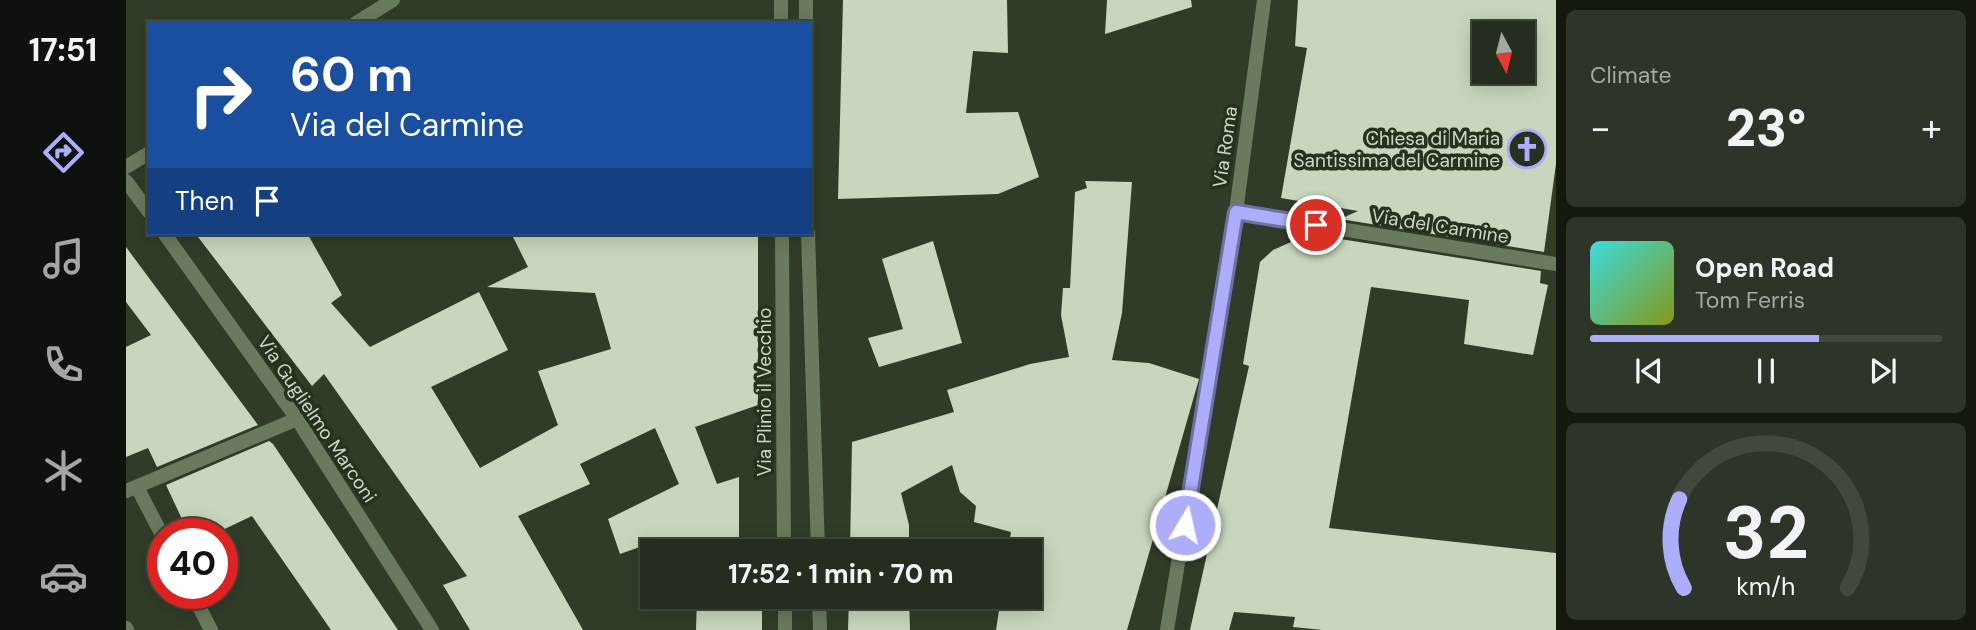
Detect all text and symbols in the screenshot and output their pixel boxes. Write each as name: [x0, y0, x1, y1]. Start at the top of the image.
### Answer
north arrow: [1472, 21, 1535, 84]
map controls: [1472, 21, 1535, 84]
text: 17:51: [29, 29, 97, 71]
text: 60 m: [290, 42, 413, 106]
icon: right: [175, 49, 266, 140]
text: Climate: [1590, 60, 1672, 90]
text: 23°: [1726, 94, 1806, 162]
text: −: [1590, 103, 1611, 153]
text: +: [1921, 103, 1942, 153]
text: Via del Carmine: [290, 104, 524, 146]
street label: Via Roma: [1207, 105, 1243, 189]
place label: Chiesa di Maria Santissima del Carmine: [1294, 126, 1500, 173]
icon: directions: [39, 128, 88, 177]
church icon: Chiesa di Maria Santissima del Carmine: [1506, 128, 1548, 170]
icon: arrive: [248, 182, 286, 220]
text: Then: [175, 184, 234, 218]
pin: [1286, 195, 1346, 255]
street label: Via del Carmine: [1369, 203, 1511, 249]
icon: arrive: [1297, 206, 1335, 244]
icon: music: [39, 234, 88, 283]
text: Open Road: [1695, 251, 1834, 285]
text: Tom Ferris: [1695, 285, 1805, 315]
street label: Via Plinio il Vecchio: [752, 308, 777, 476]
street label: Via Guglielmo Marconi: [252, 331, 382, 507]
icon: phone: [39, 340, 88, 389]
icon: previous: [1630, 352, 1668, 390]
icon: pause: [1747, 352, 1785, 390]
icon: next: [1864, 352, 1902, 390]
icon: climate: [39, 446, 88, 495]
text: 32: [1723, 486, 1809, 581]
position arrow: [1148, 488, 1222, 562]
speed limit sign: 40: [147, 518, 238, 609]
icon: car: [39, 552, 88, 601]
text: 17:52 · 1 min · 70 m: [728, 557, 954, 591]
text: km/h: [1736, 569, 1796, 602]

